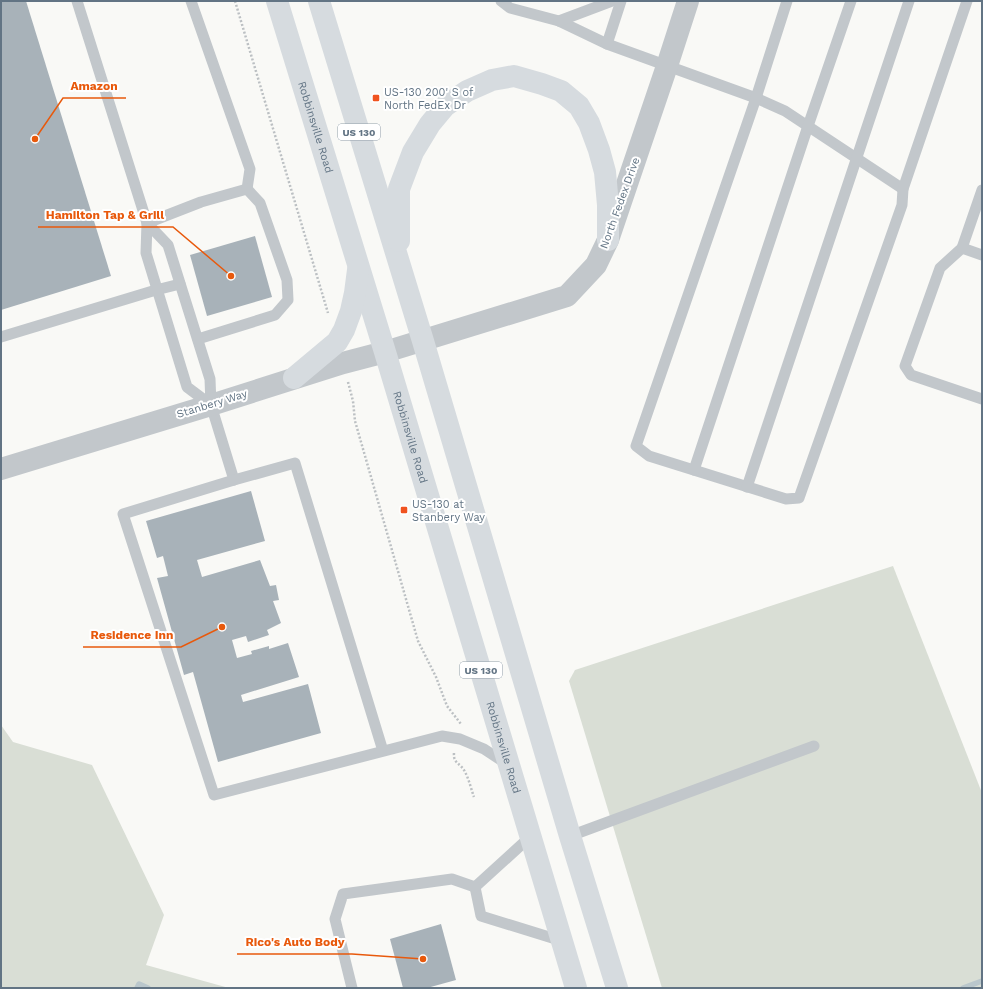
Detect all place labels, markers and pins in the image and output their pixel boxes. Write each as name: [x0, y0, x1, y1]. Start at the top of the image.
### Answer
callout: Amazon: [63, 74, 126, 98]
place label: US-130 200' S of North FedEx Dr: [384, 86, 474, 112]
marker: US-130 200' S of North FedEx Dr: [371, 93, 381, 103]
callout: Hamilton Tap & Grill: [38, 203, 173, 227]
place label: US-130 at Stanbery Way: [412, 498, 485, 524]
marker: US-130 at Stanbery Way: [399, 505, 409, 515]
callout: Residence Inn: [83, 623, 181, 647]
callout: Rico's Auto Body: [237, 930, 352, 954]

